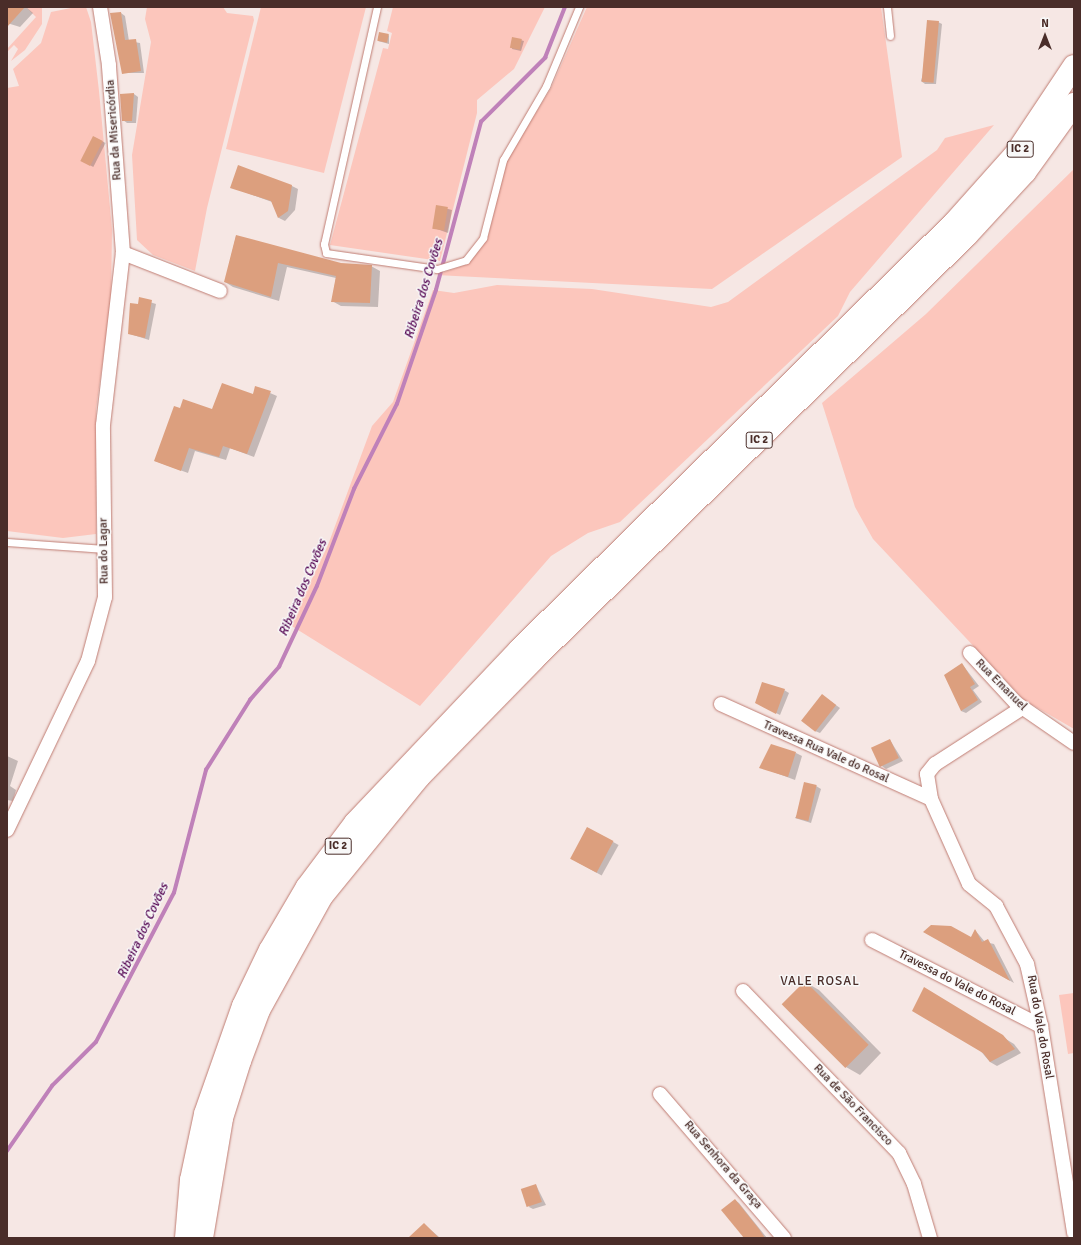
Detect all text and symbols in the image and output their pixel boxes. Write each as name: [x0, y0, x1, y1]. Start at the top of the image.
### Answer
north arrow: [1025, 16, 1065, 56]
text: N: [1041, 17, 1049, 30]
street label: Rua da Misericórdia: [103, 79, 125, 181]
road number: IC 2: [1006, 140, 1034, 158]
water label: Ribeira dos Covões: [401, 237, 447, 341]
road number: IC 2: [745, 431, 773, 449]
street label: Rua do Lagar: [96, 518, 112, 584]
water label: Ribeira dos Covões: [276, 537, 330, 639]
street label: Rua Emanuel: [972, 656, 1030, 714]
street label: Travessa Rua Vale do Rosal: [761, 718, 891, 786]
road number: IC 2: [324, 837, 352, 855]
water label: Ribeira dos Covões: [114, 881, 172, 981]
street label: Travessa do Vale do Rosal: [896, 947, 1018, 1019]
district label: VALE ROSAL: [780, 973, 860, 989]
street label: Rua do Vale do Rosal: [1024, 974, 1056, 1080]
street label: Rua de São Francisco: [810, 1061, 896, 1149]
street label: Rua Senhora da Graça: [681, 1118, 765, 1212]

